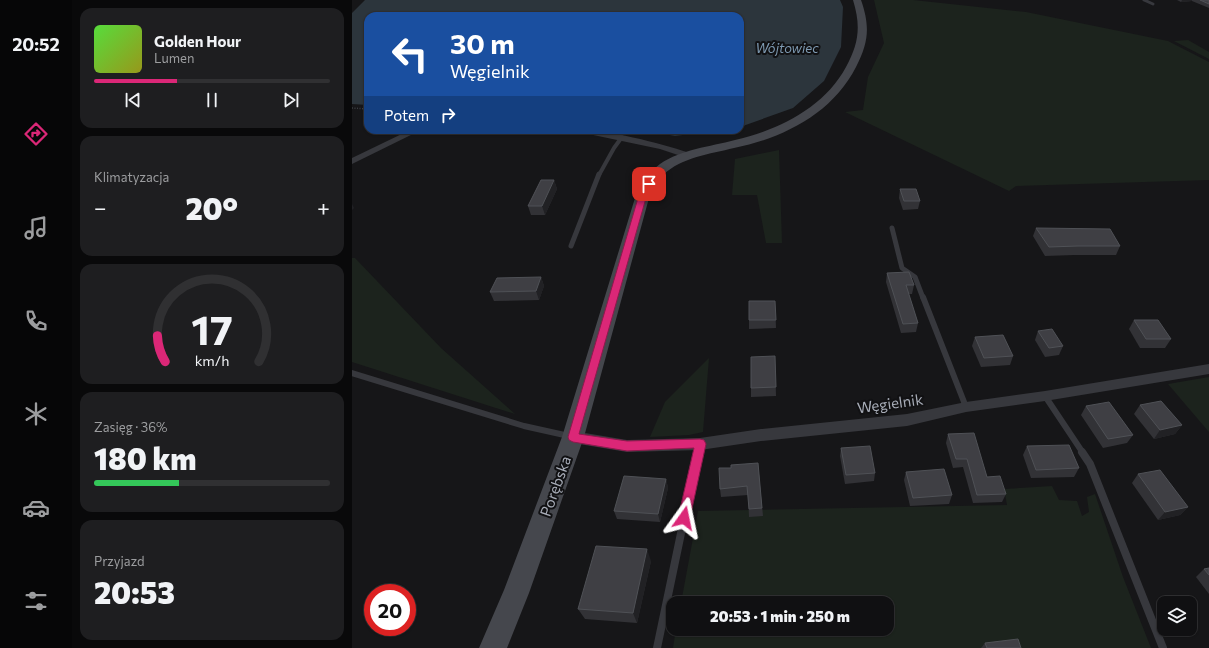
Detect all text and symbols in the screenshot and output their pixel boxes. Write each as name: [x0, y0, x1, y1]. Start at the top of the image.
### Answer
text: 30 m: [450, 26, 515, 60]
icon: left: [384, 28, 436, 80]
text: Golden Hour: [154, 32, 241, 50]
text: 20:52: [12, 33, 60, 55]
water label: Wójtowiec: [755, 40, 819, 56]
text: Lumen: [154, 50, 194, 66]
text: Węgielnik: [450, 60, 530, 82]
icon: previous: [122, 89, 144, 111]
icon: pause: [201, 89, 223, 111]
icon: next: [280, 89, 302, 111]
icon: right: [437, 104, 459, 126]
text: Potem: [384, 106, 429, 124]
icon: directions: [22, 120, 50, 148]
pin: [632, 167, 666, 201]
text: Klimatyzacja: [94, 169, 169, 185]
icon: arrive: [638, 173, 660, 195]
text: 20°: [185, 189, 238, 226]
text: −: [94, 194, 107, 221]
text: +: [317, 194, 330, 221]
icon: music: [22, 214, 50, 242]
text: 17: [191, 303, 233, 354]
icon: phone: [22, 307, 50, 335]
text: km/h: [195, 351, 229, 369]
street label: Węgielnik: [856, 389, 924, 417]
icon: climate: [22, 400, 50, 428]
text: Zasięg · 36%: [94, 419, 168, 435]
text: 180 km: [94, 439, 197, 476]
street label: Porębska: [536, 453, 574, 519]
icon: car: [22, 494, 50, 522]
position arrow: [663, 497, 705, 539]
text: Przyjazd: [94, 553, 145, 569]
text: 20:53: [94, 573, 175, 610]
speed limit sign: 20: [364, 584, 416, 636]
icon: filters: [22, 587, 50, 615]
map controls: [1157, 596, 1197, 636]
button: layers: [1157, 596, 1197, 636]
text: 20:53 · 1 min · 250 m: [710, 607, 850, 625]

